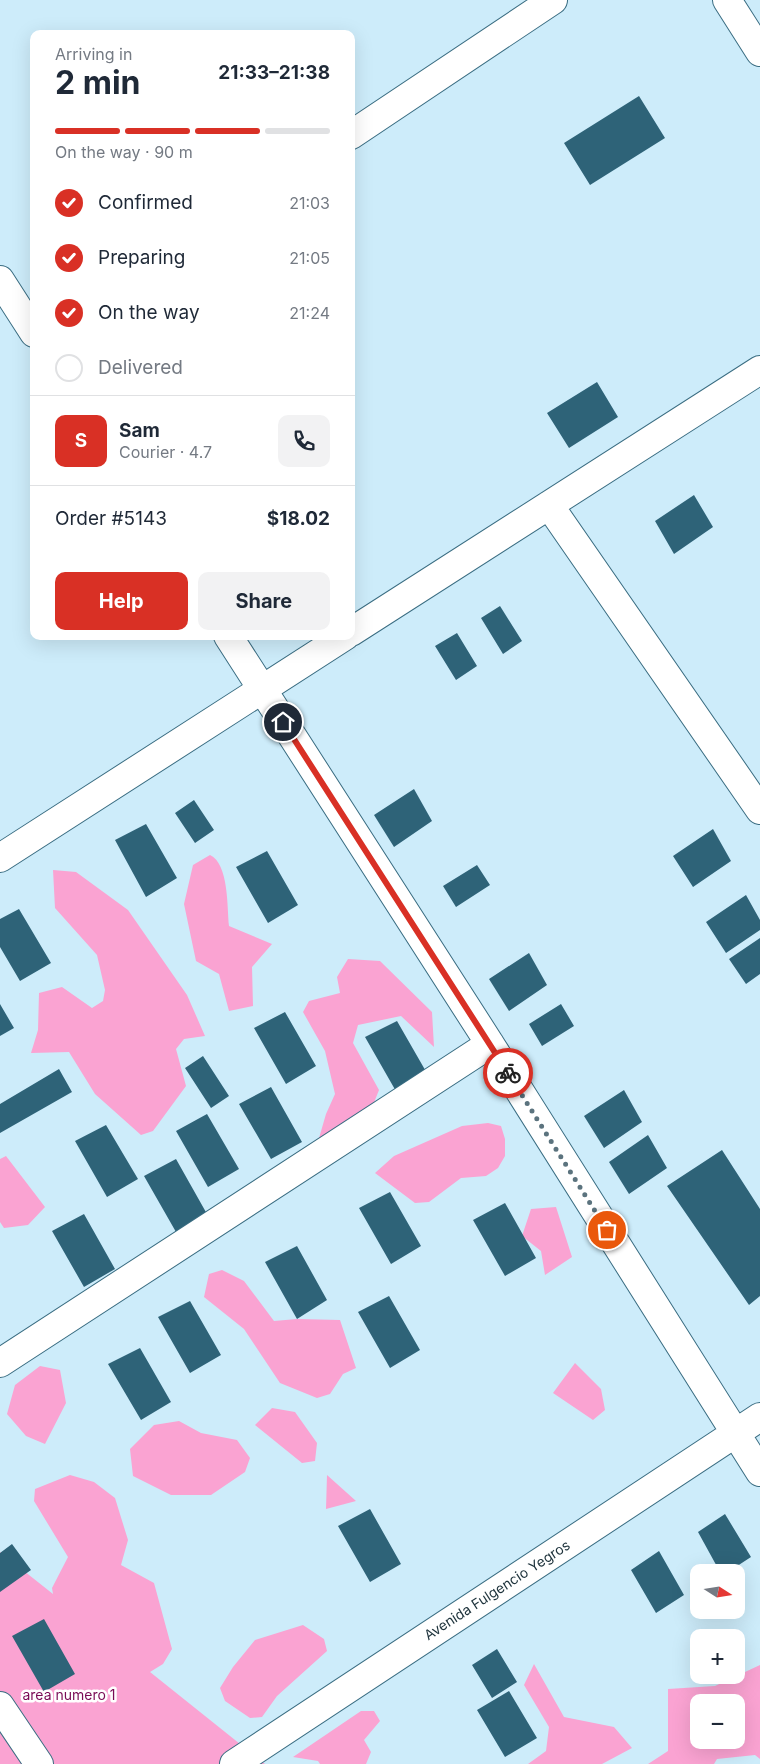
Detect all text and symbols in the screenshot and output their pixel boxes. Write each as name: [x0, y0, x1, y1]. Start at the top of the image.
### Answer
text: Arriving in: [55, 44, 132, 64]
text: 21:33–21:38: [218, 61, 330, 84]
text: 2 min: [55, 63, 141, 102]
text: On the way · 90 m: [55, 142, 193, 162]
icon: check: [55, 189, 83, 217]
text: Confirmed: [98, 191, 193, 214]
text: 21:03: [289, 193, 330, 213]
icon: check: [55, 244, 83, 272]
text: Preparing: [98, 246, 185, 269]
text: 21:05: [289, 248, 330, 268]
icon: check: [55, 299, 83, 327]
text: On the way: [98, 301, 200, 324]
text: 21:24: [289, 303, 330, 323]
text: Delivered: [98, 356, 183, 379]
button: phone: [278, 415, 330, 467]
text: Sam: [119, 419, 160, 442]
text: S: [75, 429, 87, 452]
text: Courier · 4.7: [119, 442, 212, 462]
text: Order #5143: [55, 507, 167, 530]
text: $18.02: [267, 507, 330, 530]
button: Help: [55, 572, 188, 630]
button: Share: [198, 572, 330, 630]
pin: [262, 701, 304, 743]
icon: home: [269, 708, 297, 736]
courier: [483, 1048, 533, 1098]
icon: bike: [494, 1059, 522, 1087]
pin: [586, 1209, 628, 1251]
icon: bag: [593, 1216, 621, 1244]
street label: Avenida Fulgencio Yegros: [421, 1536, 573, 1643]
north arrow: [690, 1564, 745, 1619]
map controls: [690, 1564, 745, 1749]
button: +: [690, 1629, 745, 1684]
park label: area numero 1: [22, 1686, 116, 1703]
button: −: [690, 1694, 745, 1749]

